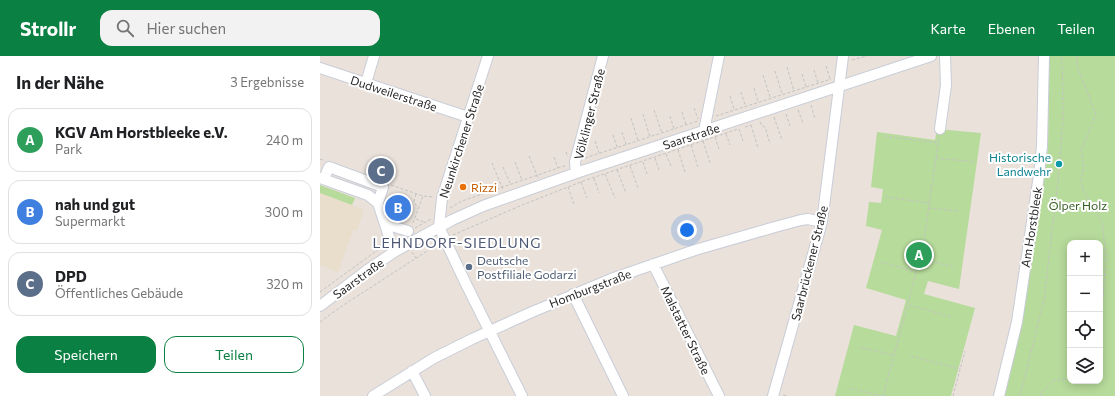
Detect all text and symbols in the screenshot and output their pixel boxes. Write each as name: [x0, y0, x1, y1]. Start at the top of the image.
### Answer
search box: [100, 10, 380, 46]
text: Strollr: [20, 17, 76, 40]
icon: search: [114, 17, 136, 39]
text: Hier suchen: [146, 19, 226, 37]
text: Karte: [930, 20, 966, 37]
text: Ebenen: [988, 20, 1035, 37]
text: Teilen: [1057, 20, 1095, 37]
street label: Völklinger Straße: [571, 67, 607, 161]
text: In der Nähe: [16, 72, 104, 93]
street label: Dudweilerstraße: [349, 72, 439, 114]
text: 3 Ergebnisse: [230, 74, 304, 90]
street label: Neunkirchener Straße: [436, 82, 486, 200]
street label: Saarstraße: [661, 120, 721, 152]
text: KGV Am Horstbleeke e.V.: [55, 123, 228, 141]
text: A: [25, 132, 35, 148]
text: 240 m: [266, 132, 303, 148]
text: Park: [55, 141, 82, 157]
place label: Historische Landwehr: [989, 150, 1051, 178]
pin: C: [368, 156, 394, 186]
marker: Historische Landwehr: [1054, 159, 1064, 169]
place label: Rizzi: [471, 180, 497, 194]
marker: Rizzi: [458, 182, 468, 192]
street label: Am Horstbleek: [1018, 185, 1044, 268]
pin: B: [385, 193, 411, 223]
text: nah und gut: [55, 195, 135, 213]
park label: Ölper Holz: [1049, 198, 1107, 212]
text: B: [26, 204, 34, 220]
text: 300 m: [265, 204, 303, 220]
street label: Saarbrückener Straße: [788, 204, 830, 322]
text: Supermarkt: [55, 213, 125, 229]
your location: [677, 220, 697, 240]
district label: LEHNDORF-SIEDLUNG: [373, 234, 541, 251]
pin: A: [906, 240, 932, 270]
map controls: [1067, 240, 1103, 384]
button: +: [1067, 240, 1103, 276]
place label: Deutsche Postfiliale Godarzi: [477, 253, 577, 281]
street label: Saarstraße: [330, 255, 386, 301]
marker: Deutsche Postfiliale Godarzi: [464, 262, 474, 272]
street label: Homburgstraße: [547, 266, 633, 310]
text: DPD: [55, 267, 87, 285]
text: C: [26, 276, 34, 292]
text: 320 m: [266, 276, 303, 292]
button: −: [1067, 276, 1103, 312]
street label: Malstatter Straße: [658, 283, 714, 377]
text: Öffentliches Gebäude: [55, 285, 183, 301]
button: locate: [1067, 312, 1103, 348]
button: Speichern: [16, 336, 156, 373]
button: Teilen: [164, 336, 304, 373]
button: layers: [1067, 348, 1103, 384]

